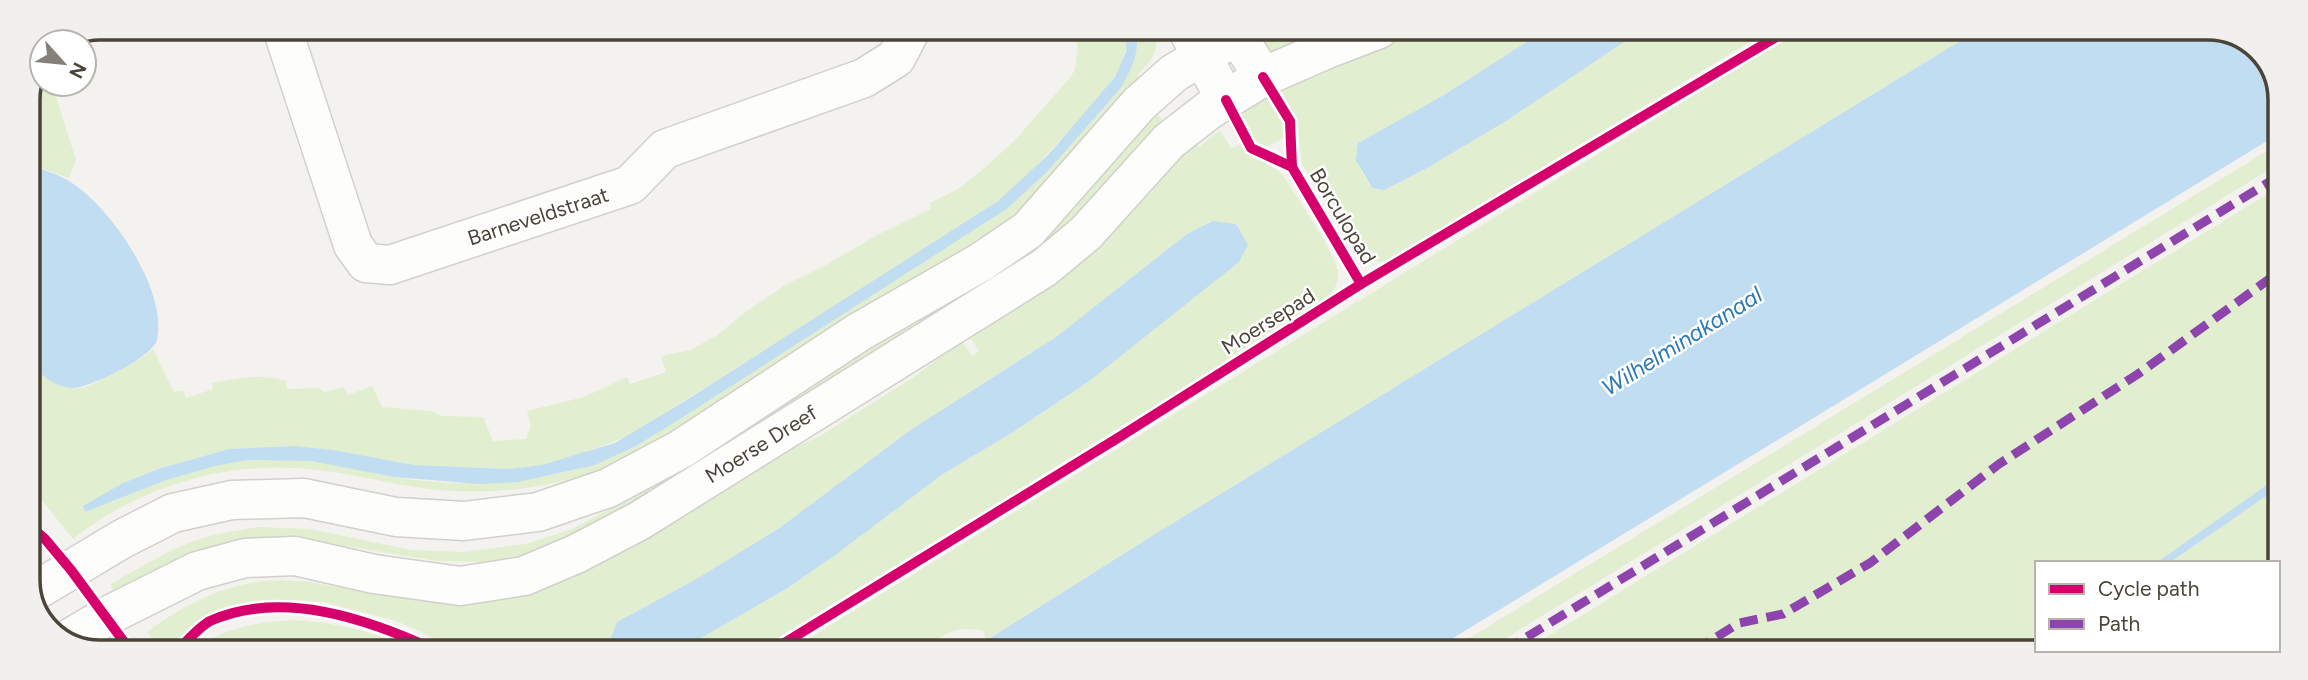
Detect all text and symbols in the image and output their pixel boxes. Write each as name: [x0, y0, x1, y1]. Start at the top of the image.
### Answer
north arrow: [28, 28, 98, 98]
text: N: [64, 59, 91, 82]
street label: Borculopad: [1305, 164, 1381, 268]
street label: Barneveldstraat: [464, 181, 612, 251]
water label: Wilhelminakanaal: [1597, 280, 1768, 402]
street label: Moersepad: [1217, 283, 1319, 359]
street label: Moerse Dreef: [700, 400, 822, 488]
legend: [2035, 561, 2280, 652]
text: Cycle path: [2098, 576, 2199, 601]
text: Path: [2098, 611, 2140, 636]

